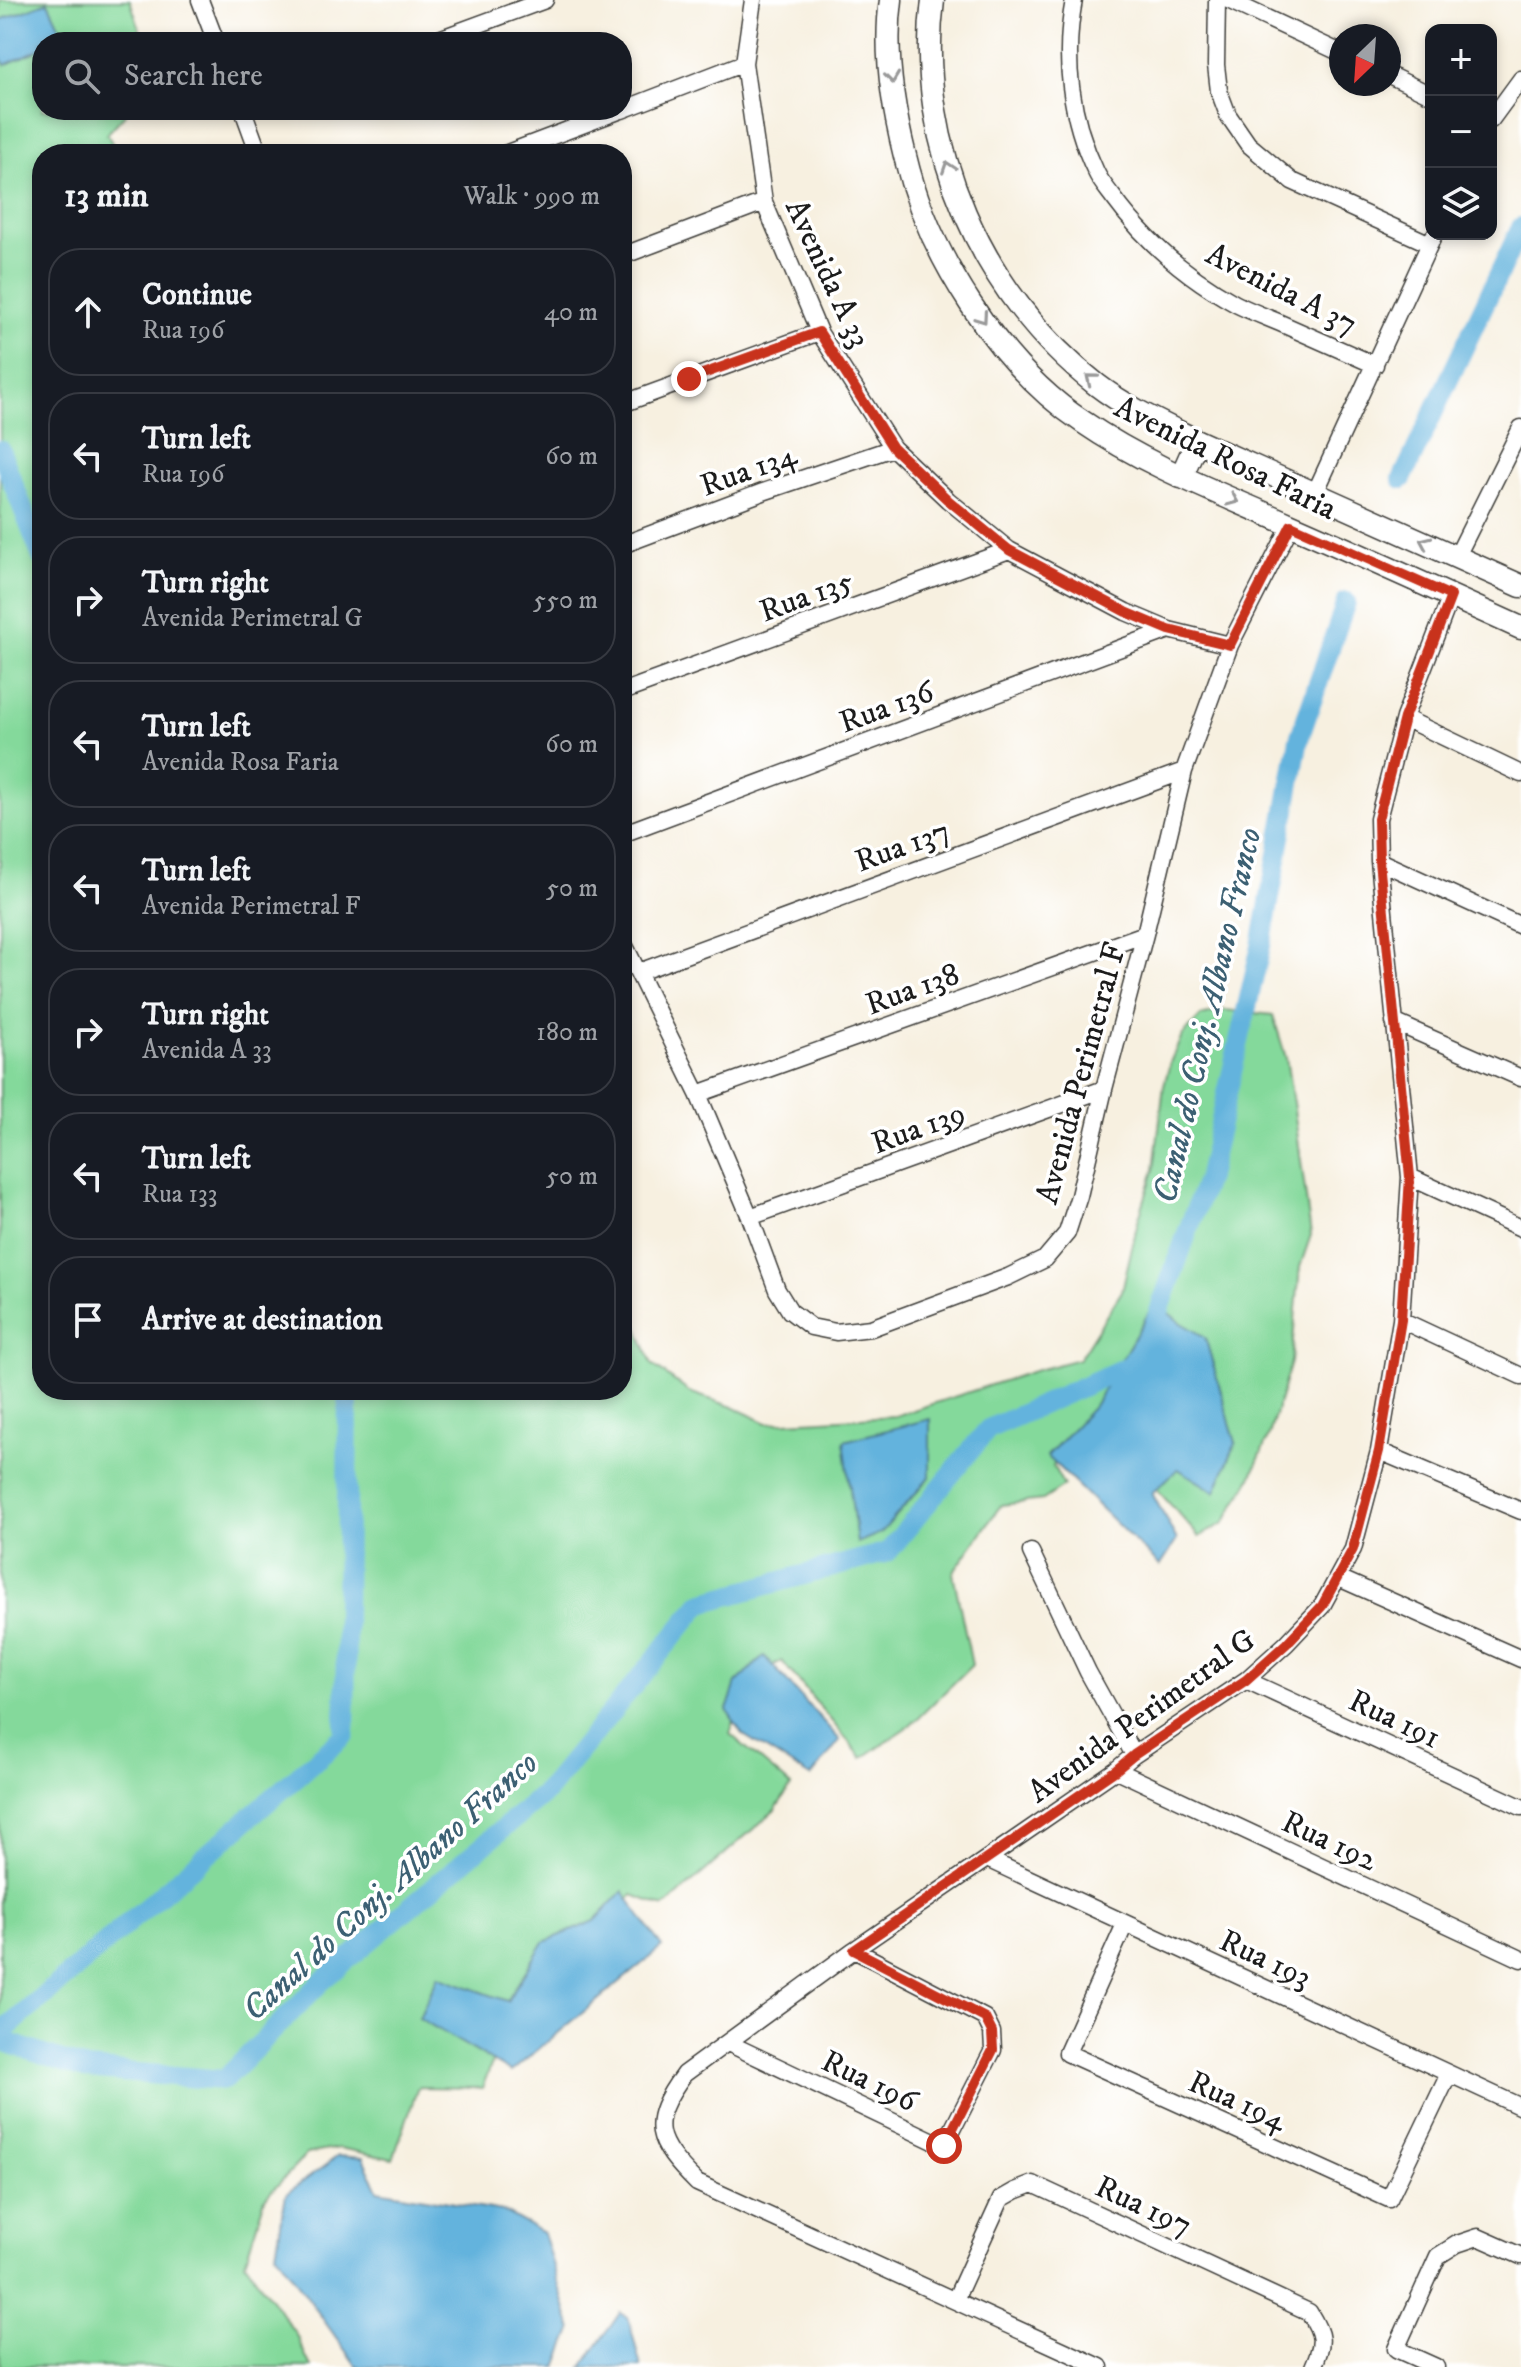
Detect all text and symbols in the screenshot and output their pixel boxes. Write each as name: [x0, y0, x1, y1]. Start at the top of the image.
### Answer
north arrow: [1329, 24, 1401, 96]
map controls: [1425, 24, 1497, 240]
button: +: [1425, 24, 1497, 96]
search box: [32, 32, 632, 120]
icon: search: [60, 54, 104, 98]
text: Search here: [124, 58, 263, 95]
one-way arrow: [883, 72, 900, 85]
button: −: [1425, 96, 1497, 168]
one-way arrow: [942, 161, 958, 175]
button: layers: [1425, 168, 1497, 240]
text: 13 min: [64, 175, 149, 217]
text: Walk · 990 m: [464, 180, 600, 213]
street label: Avenida A 33: [775, 193, 879, 355]
street label: Avenida A 37: [1199, 235, 1363, 345]
text: Continue: [142, 277, 252, 314]
icon: ahead: [66, 290, 110, 334]
text: 40 m: [544, 296, 598, 329]
one-way arrow: [972, 309, 987, 323]
text: Rua 196: [142, 314, 224, 347]
route end: [671, 361, 707, 397]
one-way arrow: [1085, 375, 1100, 389]
street label: Avenida Rosa Faria: [1107, 388, 1343, 530]
text: Turn left: [142, 421, 251, 458]
icon: left: [66, 434, 110, 478]
street label: Rua 134: [695, 435, 803, 507]
text: 60 m: [545, 440, 598, 473]
text: Rua 196: [142, 458, 224, 491]
one-way arrow: [1225, 490, 1240, 506]
one-way arrow: [1418, 536, 1433, 552]
street label: Rua 135: [754, 562, 859, 632]
text: Turn right: [142, 565, 269, 602]
icon: right: [66, 578, 110, 622]
text: 550 m: [533, 584, 598, 617]
text: Avenida Perimetral G: [142, 602, 363, 635]
street label: Rua 136: [834, 672, 941, 743]
text: Turn left: [142, 709, 251, 746]
icon: left: [66, 722, 110, 766]
text: 60 m: [545, 728, 598, 761]
text: Avenida Rosa Faria: [142, 746, 339, 779]
street label: Rua 137: [850, 811, 955, 882]
water label: Canal do Conj. Albano Franco: [1144, 824, 1272, 1207]
text: Turn left: [142, 853, 251, 890]
icon: left: [66, 866, 110, 910]
text: 50 m: [546, 872, 598, 905]
text: Avenida Perimetral F: [142, 890, 361, 923]
street label: Avenida Perimetral F: [1028, 938, 1136, 1209]
street label: Rua 138: [860, 955, 965, 1025]
text: Turn right: [142, 997, 269, 1034]
icon: right: [66, 1010, 110, 1054]
text: 180 m: [536, 1016, 598, 1049]
text: Avenida A 33: [142, 1034, 272, 1067]
street label: Rua 139: [866, 1094, 971, 1164]
text: Turn left: [142, 1141, 251, 1178]
icon: left: [66, 1154, 110, 1198]
text: 50 m: [546, 1160, 598, 1193]
text: Rua 133: [142, 1178, 217, 1211]
icon: arrive: [66, 1298, 110, 1342]
text: Arrive at destination: [142, 1302, 383, 1339]
street label: Avenida Perimetral G: [1021, 1621, 1264, 1813]
street label: Rua 191: [1342, 1681, 1446, 1758]
water label: Canal do Conj. Albano Franco: [234, 1742, 547, 2031]
street label: Rua 192: [1275, 1802, 1383, 1881]
street label: Rua 193: [1213, 1921, 1317, 1998]
street label: Rua 196: [815, 2042, 925, 2123]
street label: Rua 194: [1182, 2063, 1293, 2141]
route start: [926, 2128, 962, 2164]
street label: Rua 197: [1089, 2167, 1198, 2246]

